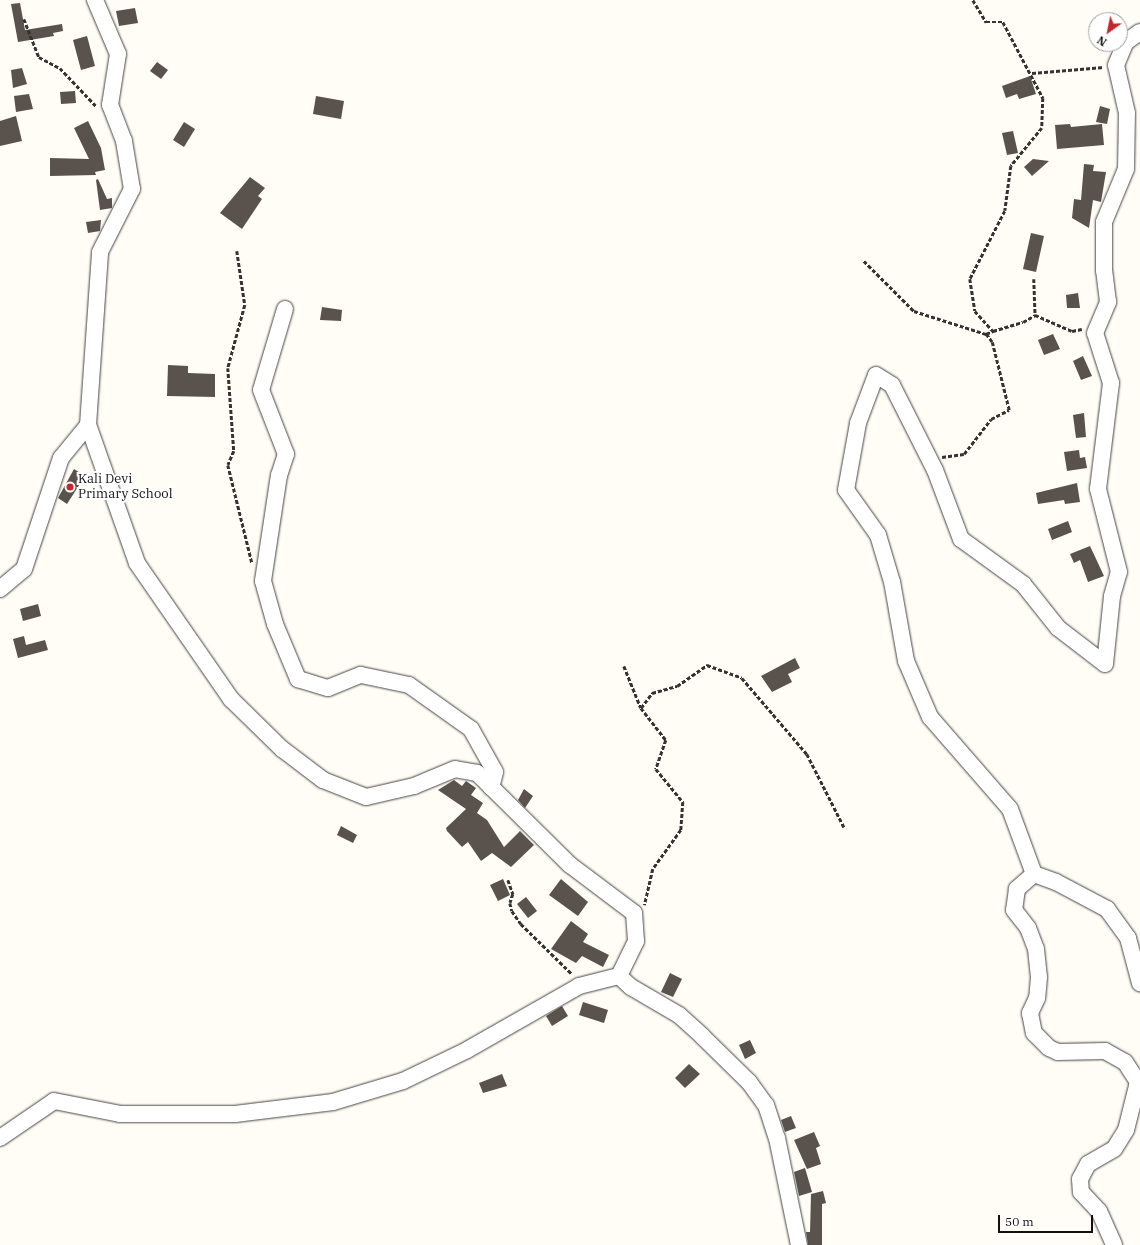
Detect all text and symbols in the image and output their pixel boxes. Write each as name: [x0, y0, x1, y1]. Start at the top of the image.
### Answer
north arrow: [1088, 12, 1128, 52]
text: N: [1095, 33, 1109, 49]
place label: Kali Devi Primary School: [78, 472, 173, 503]
marker: Kali Devi Primary School: [65, 482, 75, 492]
scale bar: [1000, 1207, 1095, 1233]
text: 50 m: [1005, 1214, 1034, 1229]

